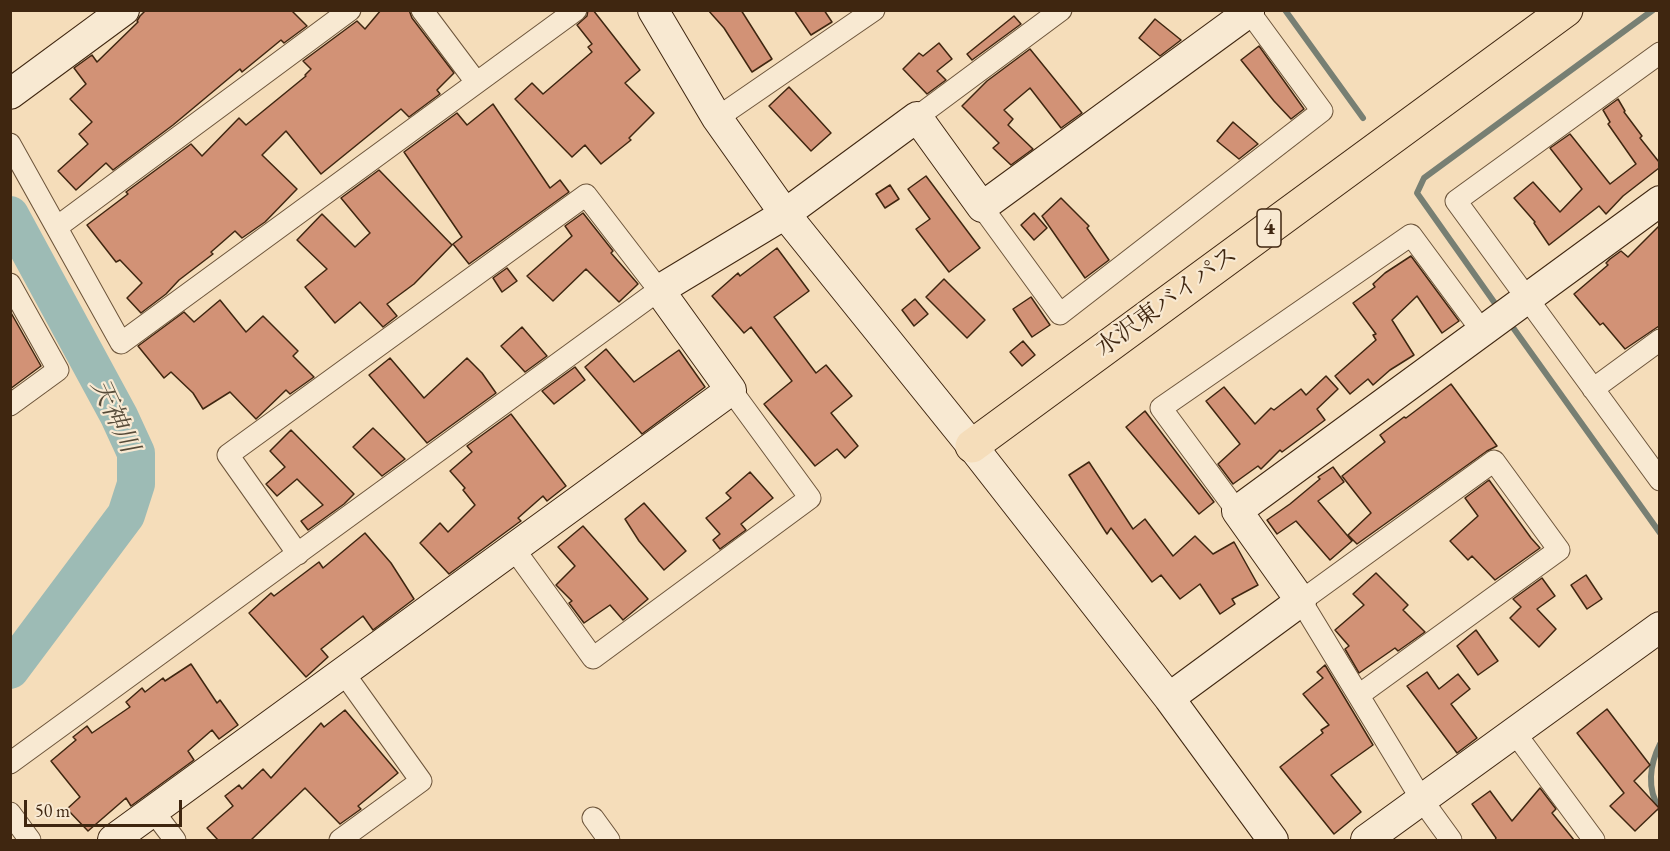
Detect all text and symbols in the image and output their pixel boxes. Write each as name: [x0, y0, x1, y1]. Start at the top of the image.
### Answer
road number: 4: [1257, 209, 1281, 247]
street label: 水沢東バイパス: [1091, 241, 1243, 363]
water label: 天神川: [83, 374, 145, 458]
scale bar: [27, 788, 184, 826]
text: 50 m: [35, 799, 70, 822]

